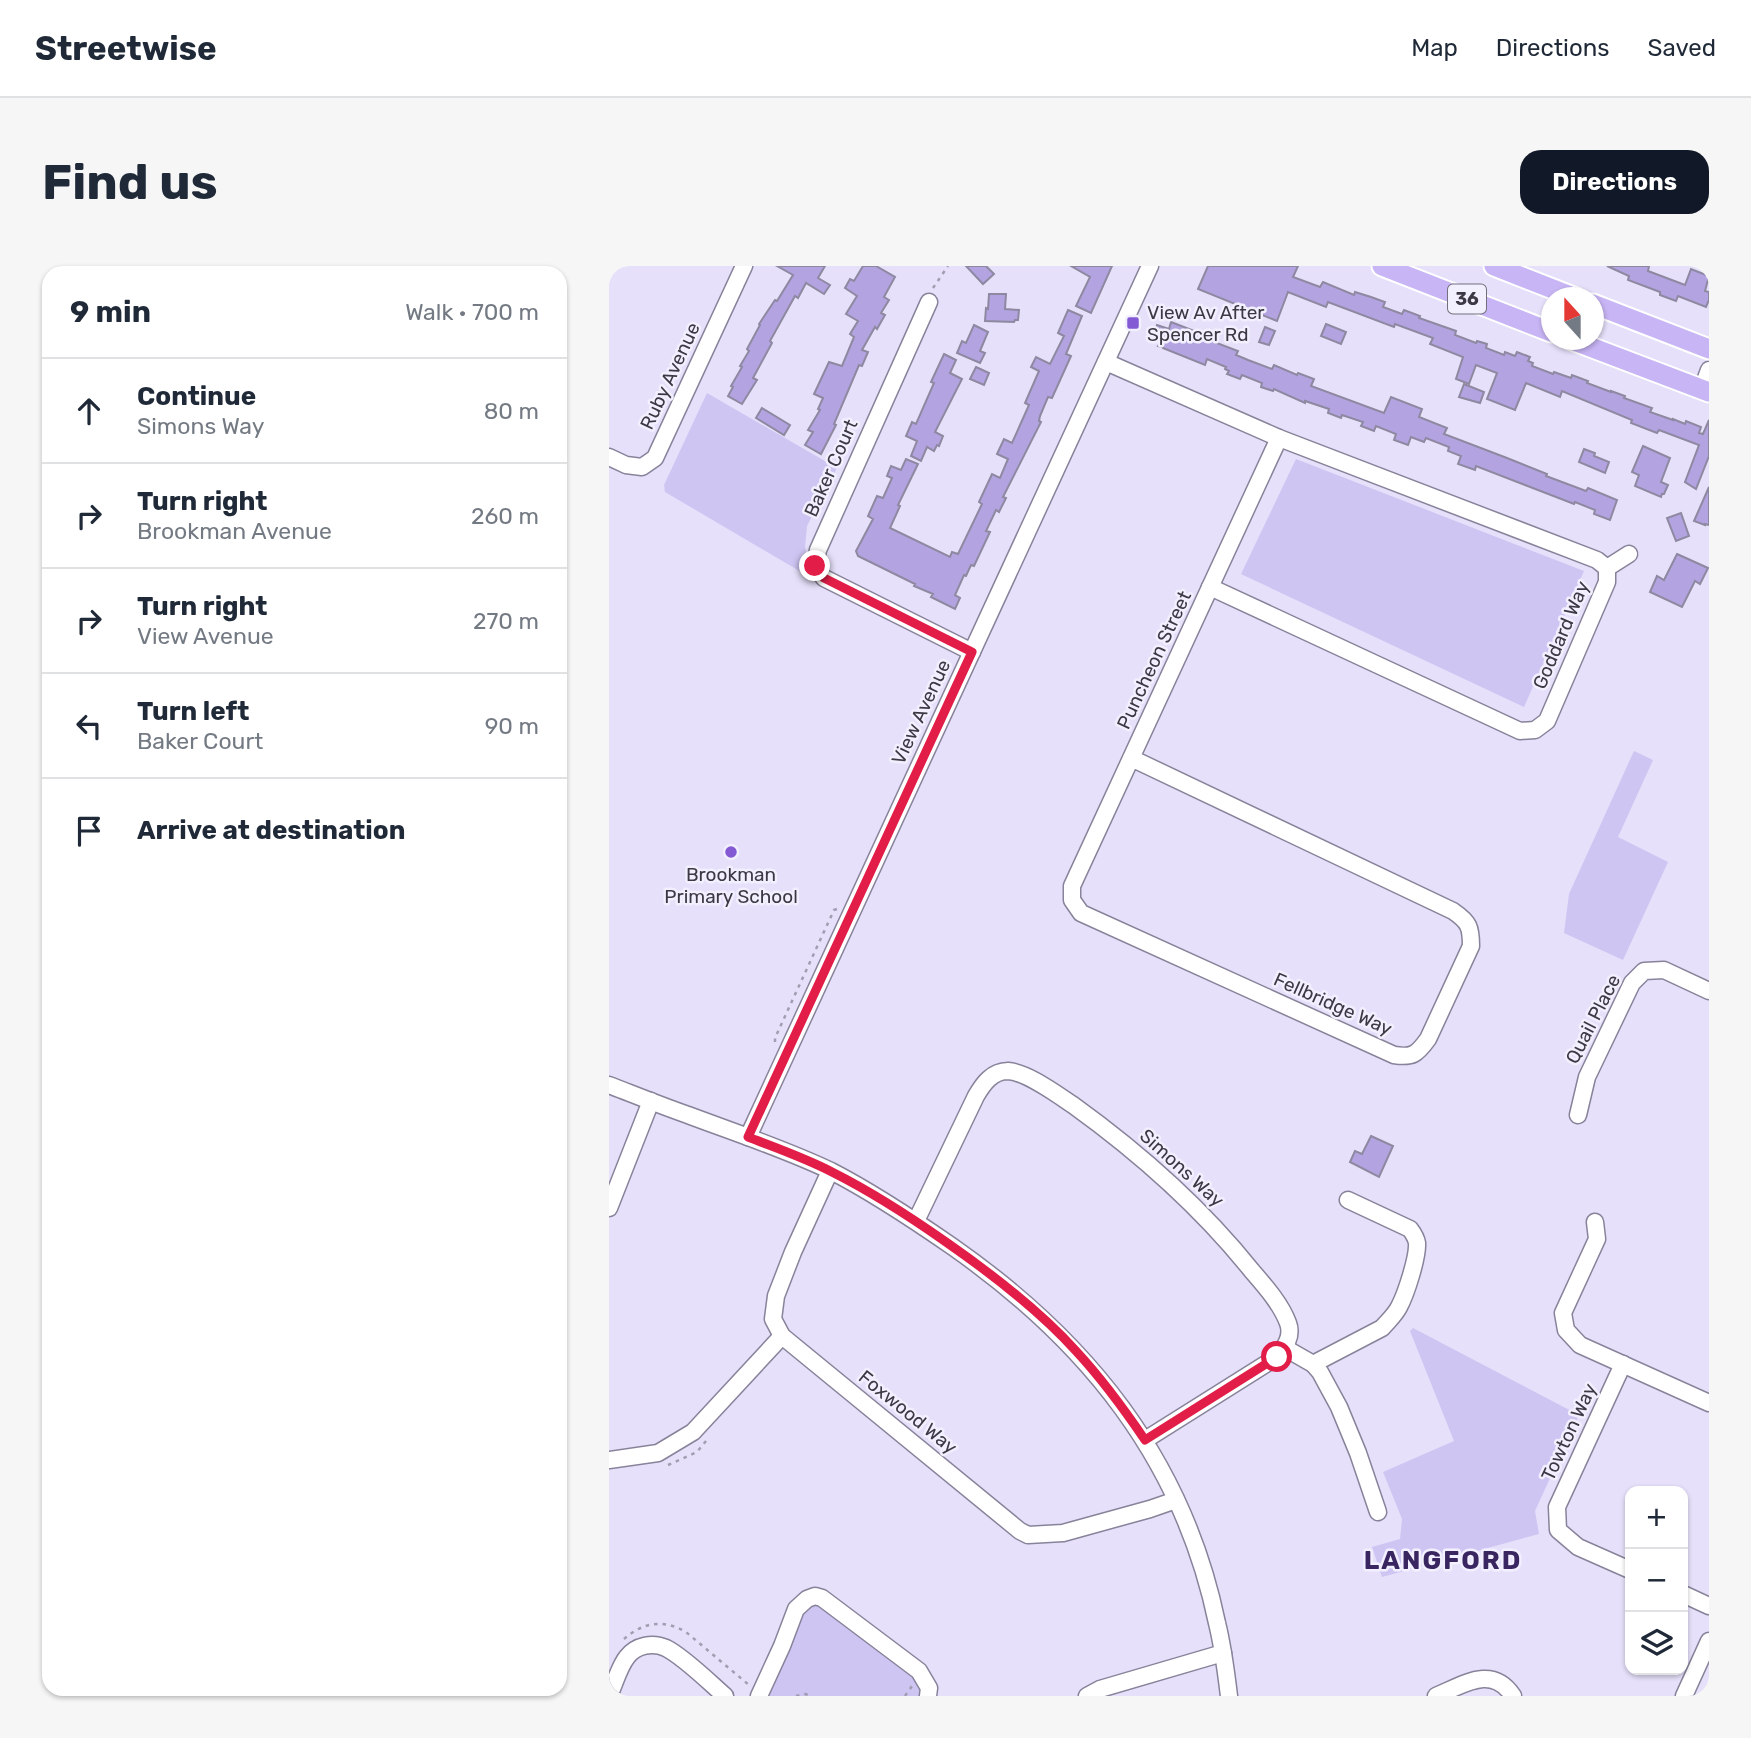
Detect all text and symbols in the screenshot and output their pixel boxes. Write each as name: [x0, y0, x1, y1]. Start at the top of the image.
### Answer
text: Streetwise: [35, 29, 217, 68]
text: Map: [1411, 34, 1458, 62]
text: Directions: [1496, 34, 1609, 62]
text: Saved: [1647, 34, 1716, 62]
button: Directions: [1520, 150, 1709, 214]
text: Find us: [42, 153, 218, 211]
road number: 36: [1448, 284, 1486, 314]
north arrow: [1541, 287, 1604, 350]
text: 9 min: [70, 294, 151, 330]
text: Walk · 700 m: [405, 298, 539, 326]
place label: View Av After Spencer Rd: [1147, 301, 1265, 346]
marker: View Av After Spencer Rd: [1125, 315, 1141, 331]
street label: Ruby Avenue: [635, 319, 705, 433]
text: Continue: [137, 381, 256, 412]
icon: ahead: [70, 392, 108, 430]
text: 80 m: [484, 397, 539, 425]
text: Simons Way: [137, 412, 265, 440]
street label: Baker Court: [799, 415, 863, 520]
text: Turn right: [137, 486, 267, 517]
icon: right: [70, 497, 108, 535]
text: 260 m: [471, 502, 539, 530]
text: Brookman Avenue: [137, 517, 332, 545]
route end: [799, 550, 830, 581]
street label: Goddard Way: [1528, 577, 1594, 693]
street label: Puncheon Street: [1112, 587, 1196, 733]
text: Turn right: [137, 591, 267, 622]
icon: right: [70, 602, 108, 640]
text: 270 m: [473, 607, 539, 635]
text: View Avenue: [137, 622, 274, 650]
street label: View Avenue: [887, 656, 955, 768]
text: Turn left: [137, 696, 249, 727]
icon: left: [70, 707, 108, 745]
text: 90 m: [485, 712, 539, 740]
text: Baker Court: [137, 727, 263, 755]
icon: arrive: [70, 812, 108, 850]
text: Arrive at destination: [137, 815, 405, 846]
marker: Brookman Primary School: [723, 844, 739, 860]
place label: Brookman Primary School: [664, 863, 798, 908]
street label: Fellbridge Way: [1270, 968, 1396, 1040]
street label: Quail Place: [1561, 971, 1625, 1067]
street label: Simons Way: [1135, 1124, 1229, 1212]
route start: [1261, 1341, 1292, 1372]
street label: Foxwood Way: [854, 1365, 962, 1459]
street label: Towton Way: [1536, 1380, 1602, 1484]
map controls: [1625, 1486, 1688, 1675]
button: +: [1625, 1486, 1688, 1549]
district label: LANGFORD: [1364, 1545, 1522, 1576]
button: −: [1625, 1549, 1688, 1612]
button: layers: [1625, 1612, 1688, 1675]

